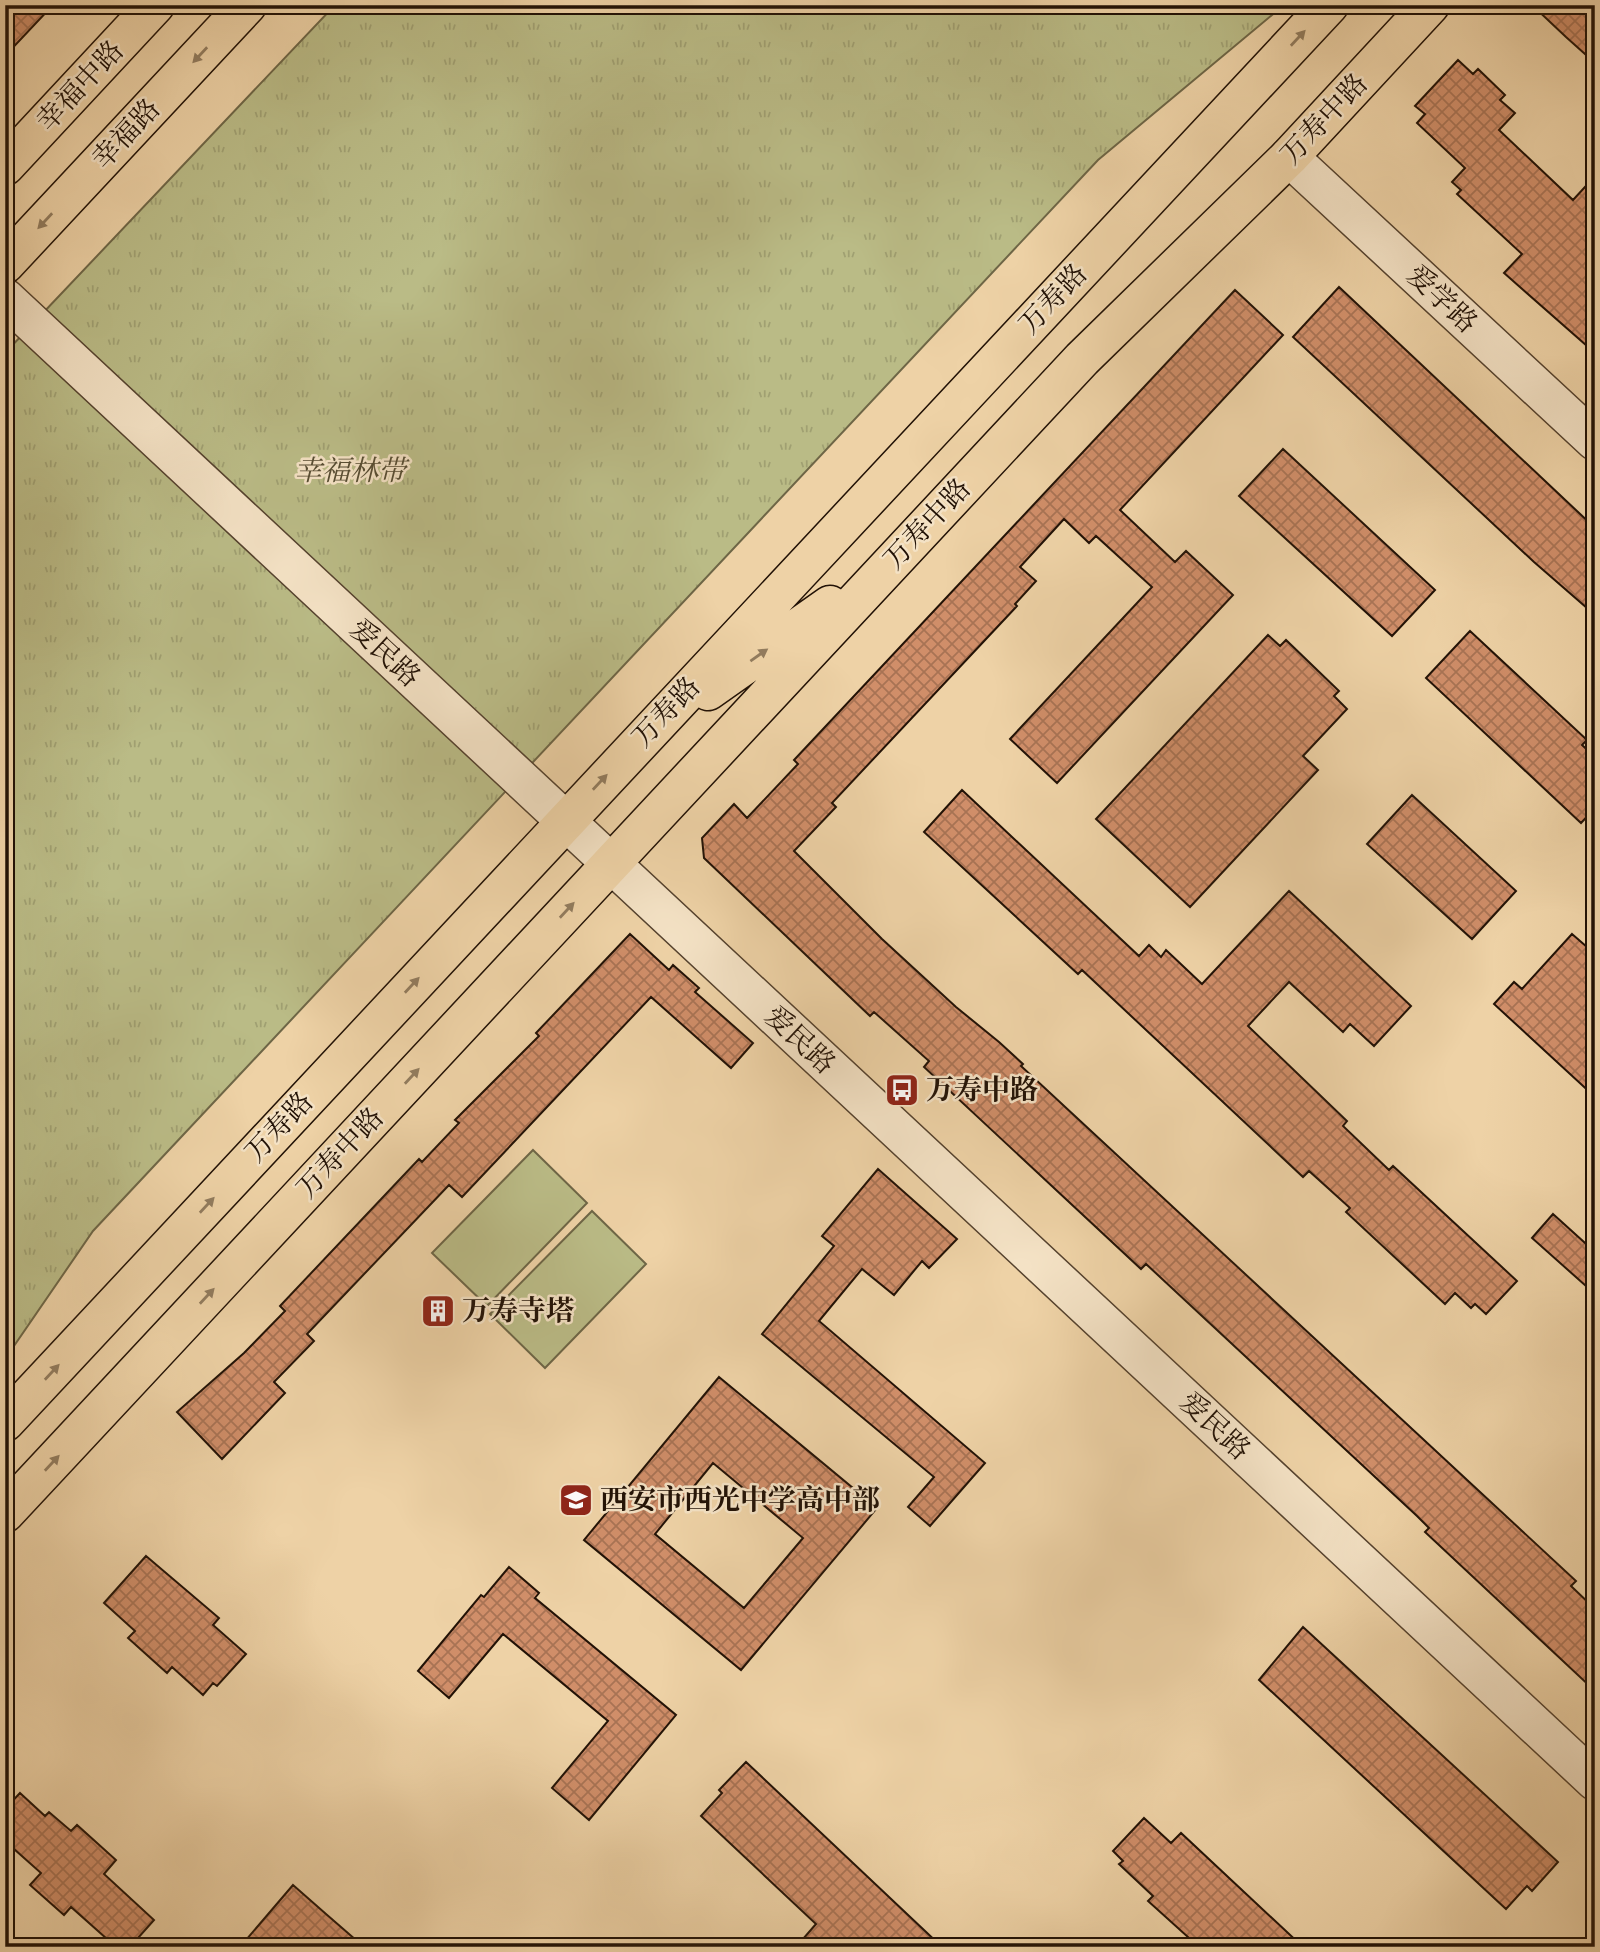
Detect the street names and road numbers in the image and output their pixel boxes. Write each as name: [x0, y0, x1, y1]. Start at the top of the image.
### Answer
street label: 幸福中路: [28, 32, 132, 140]
street label: 万寿中路: [1272, 65, 1376, 173]
street label: 幸福路: [83, 90, 169, 178]
street label: 万寿路: [1010, 255, 1096, 343]
street label: 爱学路: [1398, 256, 1486, 342]
street label: 万寿中路: [875, 470, 979, 578]
street label: 爱民路: [341, 610, 429, 696]
street label: 万寿路: [623, 668, 709, 756]
street label: 爱民路: [756, 997, 844, 1083]
street label: 万寿路: [236, 1083, 322, 1171]
street label: 万寿中路: [288, 1099, 392, 1207]
street label: 爱民路: [1171, 1383, 1259, 1469]

